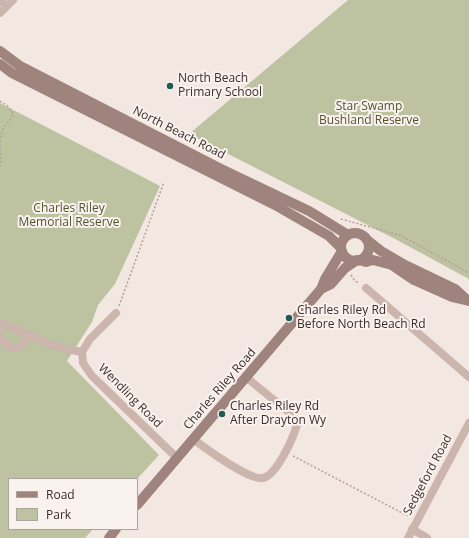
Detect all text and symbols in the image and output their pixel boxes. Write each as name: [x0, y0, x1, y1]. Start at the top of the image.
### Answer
place label: North Beach Primary School: [178, 72, 262, 100]
marker: North Beach Primary School: [165, 81, 175, 91]
park label: Star Swamp Bushland Reserve: [319, 100, 419, 128]
street label: North Beach Road: [130, 103, 228, 163]
park label: Charles Riley Memorial Reserve: [19, 202, 119, 230]
place label: Charles Riley Rd Before North Beach Rd: [297, 304, 426, 332]
marker: Charles Riley Rd Before North Beach Rd: [284, 313, 294, 323]
street label: Charles Riley Road: [181, 345, 259, 433]
street label: Wendling Road: [95, 361, 165, 431]
place label: Charles Riley Rd After Drayton Wy: [230, 400, 326, 428]
marker: Charles Riley Rd After Drayton Wy: [217, 409, 227, 419]
street label: Sedgeford Road: [401, 432, 455, 518]
legend: [8, 478, 138, 530]
text: Road: [46, 486, 75, 503]
text: Park: [46, 506, 71, 523]

